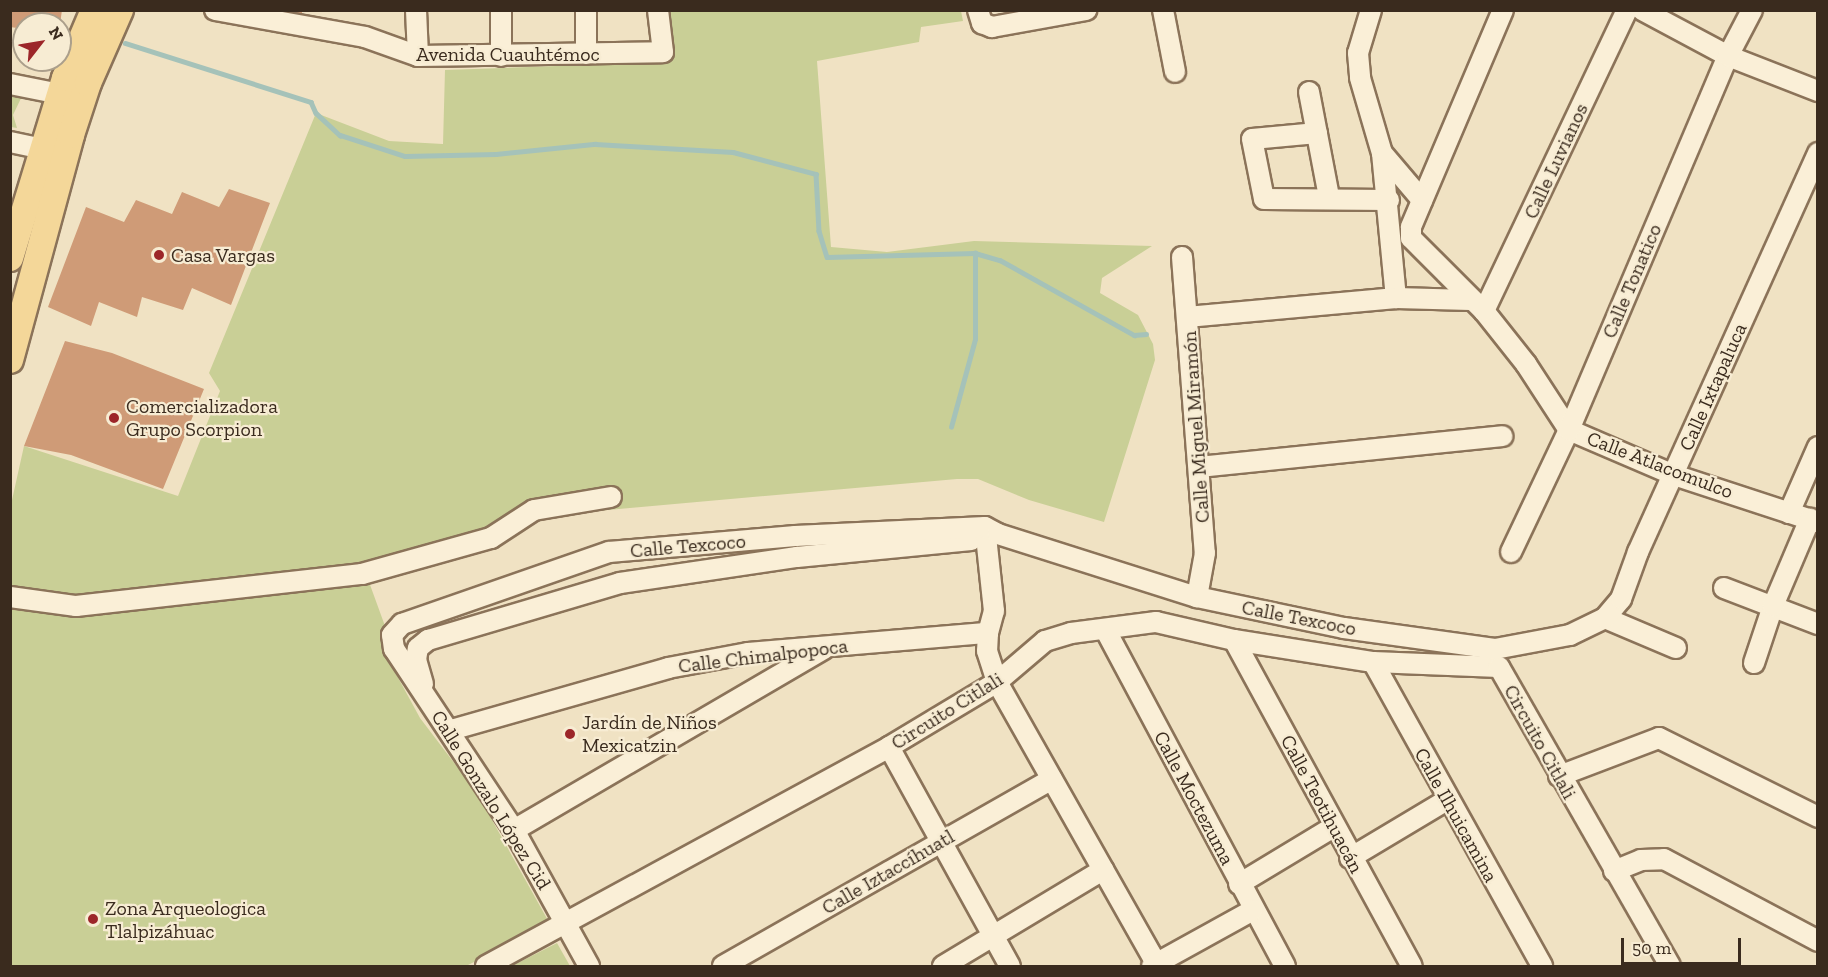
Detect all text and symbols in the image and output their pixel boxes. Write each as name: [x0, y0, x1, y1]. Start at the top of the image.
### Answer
north arrow: [12, 12, 72, 72]
text: N: [45, 23, 67, 44]
street label: Avenida Cuauhtémoc: [416, 42, 600, 66]
street label: Calle Luvianos: [1519, 99, 1593, 223]
street label: Calle Tonatico: [1597, 220, 1667, 342]
place label: Casa Vargas: [171, 243, 276, 267]
marker: Casa Vargas: [152, 248, 166, 262]
street label: Calle Ixtapaluca: [1674, 320, 1752, 454]
street label: Calle Miguel Miramón: [1177, 330, 1215, 524]
place label: Comercializadora Grupo Scorpion: [126, 394, 278, 441]
marker: Comercializadora Grupo Scorpion: [107, 411, 121, 425]
street label: Calle Atlacomulco: [1583, 426, 1737, 504]
street label: Calle Texcoco: [629, 529, 747, 563]
street label: Calle Texcoco: [1240, 595, 1358, 641]
street label: Calle Chimalpopoca: [677, 634, 849, 678]
street label: Circuito Citlali: [887, 667, 1007, 755]
street label: Circuito Citlali: [1499, 681, 1581, 803]
street label: Calle Gonzalo López Cid: [426, 706, 556, 894]
place label: Jardín de Niños Mexicatzin: [582, 710, 717, 757]
marker: Jardín de Niños Mexicatzin: [563, 727, 577, 741]
street label: Calle Moctezuma: [1149, 727, 1239, 869]
street label: Calle Teotihuacán: [1275, 731, 1369, 877]
street label: Calle Ilhuicamina: [1409, 744, 1503, 886]
street label: Calle Iztaccíhuatl: [818, 824, 958, 920]
place label: Zona Arqueologica Tlalpizáhuac: [105, 896, 266, 943]
marker: Zona Arqueologica Tlalpizáhuac: [86, 912, 100, 926]
scale bar: [1624, 926, 1744, 964]
text: 50 m: [1632, 937, 1671, 959]

